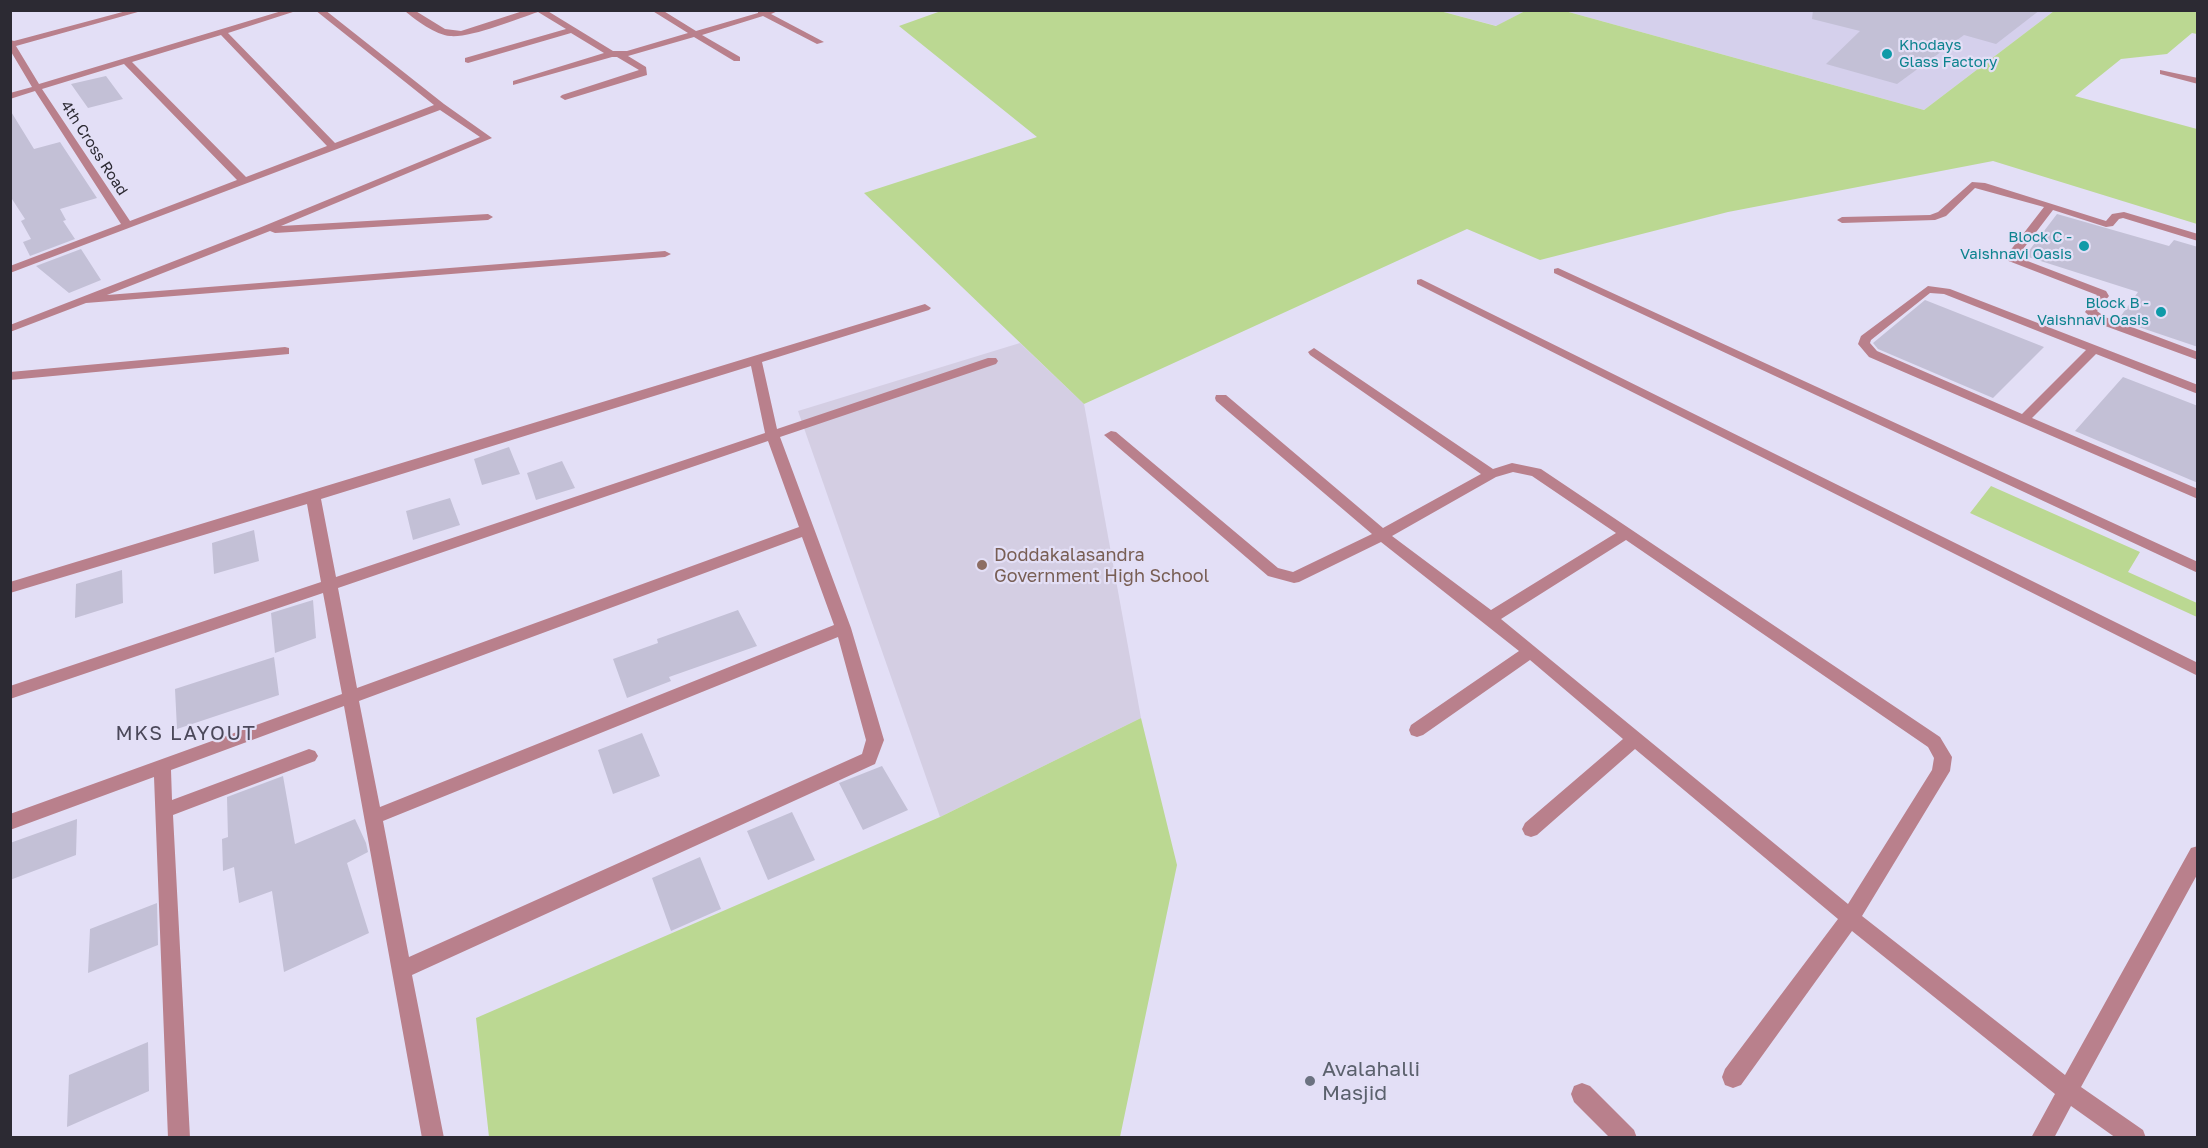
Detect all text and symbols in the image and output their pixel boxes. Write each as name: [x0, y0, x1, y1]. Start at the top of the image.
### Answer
place label: Khodays Glass Factory: [1899, 36, 1997, 71]
marker: Khodays Glass Factory: [1880, 47, 1894, 61]
street label: 4th Cross Road: [57, 97, 131, 199]
place label: Block C - Vaishnavi Oasis: [1960, 228, 2072, 263]
marker: Block C - Vaishnavi Oasis: [2077, 239, 2091, 253]
place label: Block B - Vaishnavi Oasis: [2037, 294, 2149, 329]
marker: Block B - Vaishnavi Oasis: [2154, 305, 2168, 319]
place label: Doddakalasandra Government High School: [994, 544, 1209, 586]
marker: Doddakalasandra Government High School: [975, 558, 989, 572]
district label: MKS LAYOUT: [116, 722, 256, 746]
place label: Avalahalli Masjid: [1322, 1056, 1420, 1106]
marker: Avalahalli Masjid: [1303, 1074, 1317, 1088]

